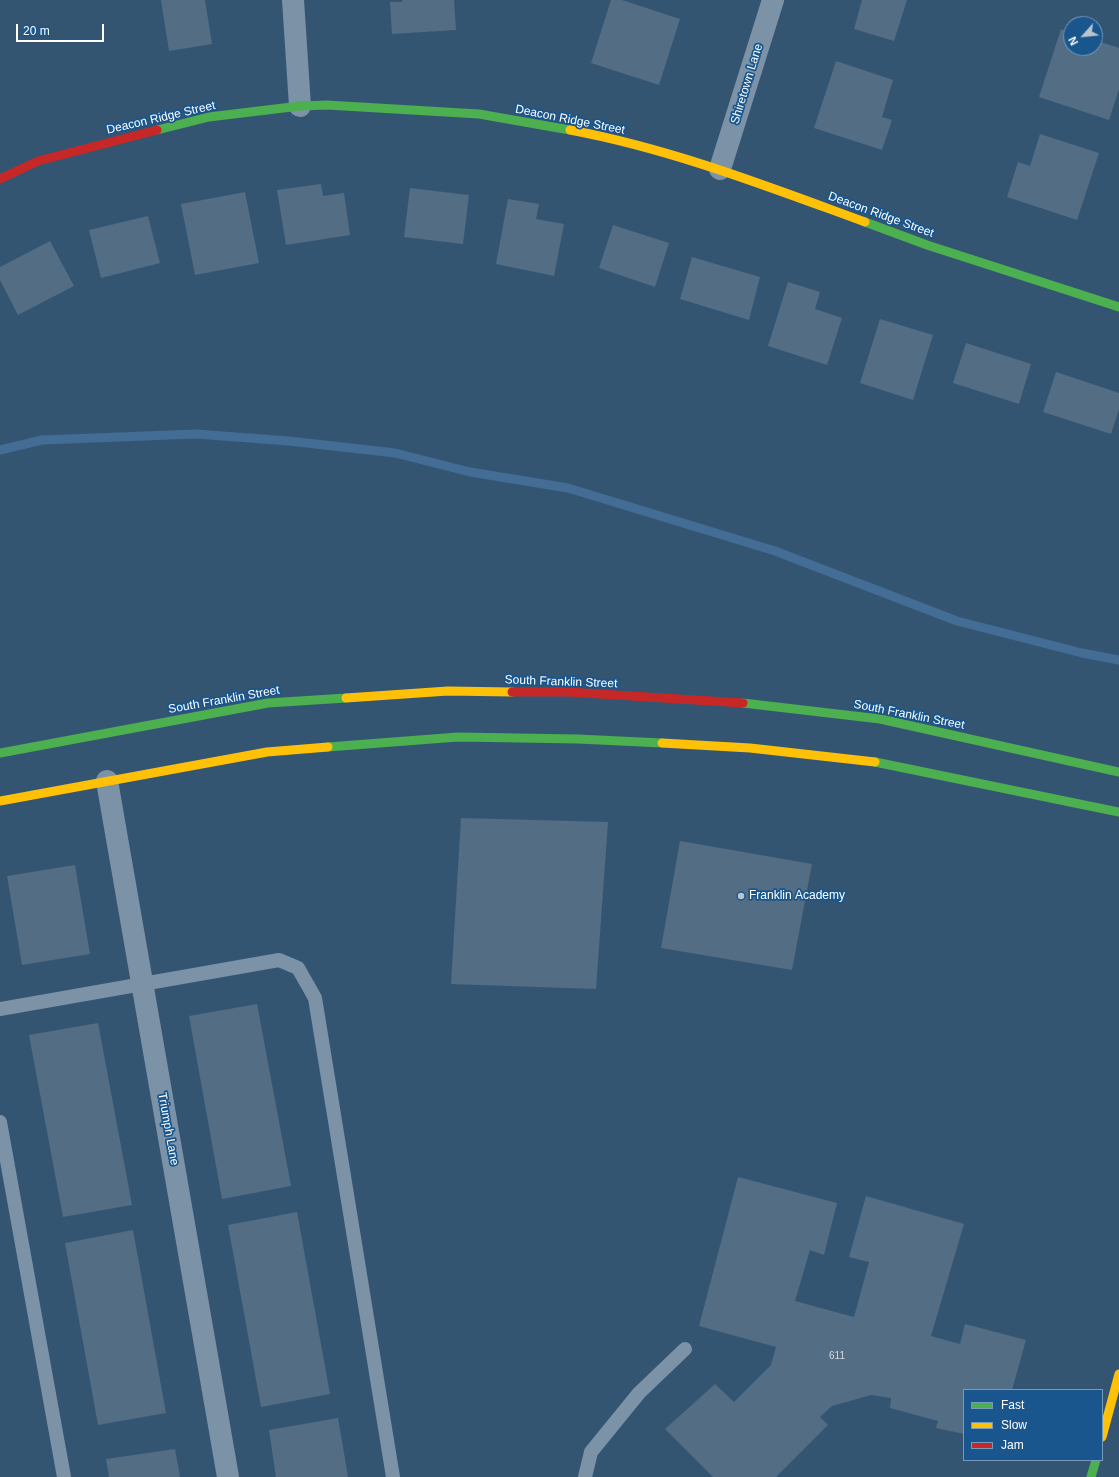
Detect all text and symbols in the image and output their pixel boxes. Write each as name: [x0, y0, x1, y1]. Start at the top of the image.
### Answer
scale bar: [18, 16, 106, 42]
north arrow: [1063, 16, 1103, 56]
text: 20 m: [23, 24, 50, 38]
text: N: [1066, 35, 1080, 47]
street label: Shiretown Lane: [728, 42, 766, 126]
street label: Deacon Ridge Street: [105, 98, 217, 138]
street label: Deacon Ridge Street: [514, 102, 626, 138]
street label: Deacon Ridge Street: [826, 189, 936, 241]
street label: South Franklin Street: [504, 673, 618, 691]
street label: South Franklin Street: [167, 683, 281, 717]
street label: South Franklin Street: [852, 697, 966, 733]
place label: Franklin Academy: [749, 889, 845, 903]
marker: Franklin Academy: [736, 891, 746, 901]
street label: Triumph Lane: [155, 1092, 181, 1166]
house number: 611: [829, 1350, 845, 1362]
legend: [963, 1389, 1103, 1461]
text: Fast: [1001, 1398, 1024, 1412]
text: Slow: [1001, 1418, 1027, 1432]
text: Jam: [1001, 1438, 1024, 1452]

